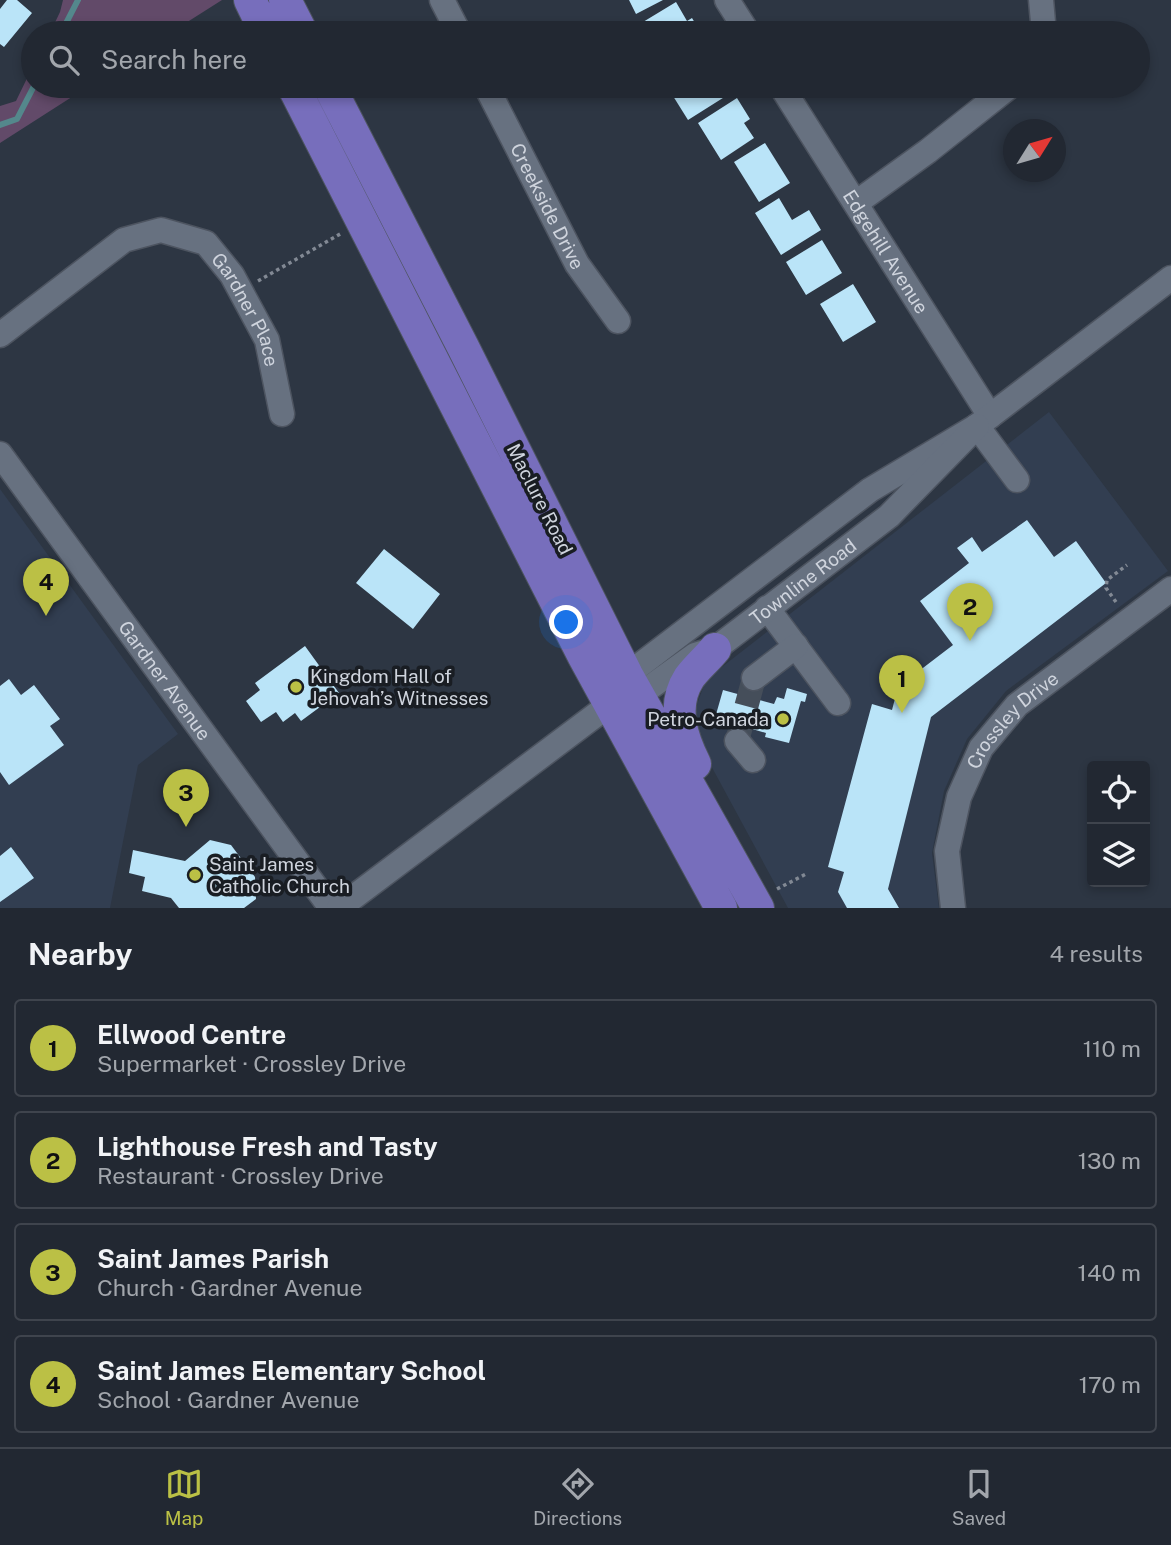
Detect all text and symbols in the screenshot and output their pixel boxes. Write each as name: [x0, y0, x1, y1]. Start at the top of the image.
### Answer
search box: [21, 21, 1150, 98]
icon: search: [45, 41, 83, 79]
text: Search here: [101, 44, 247, 75]
north arrow: [1003, 119, 1066, 182]
street label: Creekside Drive: [506, 139, 589, 273]
street label: Edgehill Avenue: [839, 186, 933, 318]
street label: Gardner Place: [207, 248, 283, 368]
street label: Maclure Road: [503, 440, 577, 558]
street label: Townline Road: [745, 534, 861, 629]
pin: 4: [23, 558, 69, 616]
pin: 2: [947, 583, 993, 641]
your location: [549, 605, 583, 639]
street label: Gardner Avenue: [114, 616, 216, 744]
pin: 1: [879, 655, 925, 713]
place label: Kingdom Hall of Jehovah’s Witnesses: [310, 665, 488, 709]
street label: Crossley Drive: [962, 667, 1063, 772]
marker: Kingdom Hall of Jehovah’s Witnesses: [288, 679, 304, 695]
place label: Petro-Canada: [647, 708, 769, 730]
marker: Petro-Canada: [775, 711, 791, 727]
map controls: [1087, 761, 1150, 887]
button: locate: [1087, 761, 1150, 824]
pin: 3: [163, 769, 209, 827]
button: layers: [1087, 824, 1150, 887]
place label: Saint James Catholic Church: [209, 853, 350, 897]
marker: Saint James Catholic Church: [187, 867, 203, 883]
text: Nearby: [28, 936, 132, 972]
text: 4 results: [1049, 940, 1143, 967]
text: Ellwood Centre: [97, 1019, 286, 1050]
text: 1: [48, 1035, 58, 1062]
text: 110 m: [1083, 1035, 1141, 1062]
text: Supermarket · Crossley Drive: [97, 1050, 406, 1077]
text: Lighthouse Fresh and Tasty: [97, 1131, 438, 1162]
text: 2: [46, 1147, 60, 1174]
text: 130 m: [1078, 1147, 1141, 1174]
text: Restaurant · Crossley Drive: [97, 1162, 384, 1189]
text: Saint James Parish: [97, 1243, 329, 1274]
text: 3: [45, 1259, 61, 1286]
text: 140 m: [1078, 1259, 1141, 1286]
text: Church · Gardner Avenue: [97, 1274, 362, 1301]
text: Saint James Elementary School: [97, 1355, 486, 1386]
text: 4: [45, 1371, 61, 1398]
text: 170 m: [1079, 1371, 1141, 1398]
text: School · Gardner Avenue: [97, 1386, 359, 1413]
tab: Map: [165, 1465, 203, 1529]
tab: Directions: [533, 1465, 622, 1529]
tab: Saved: [952, 1465, 1006, 1529]

